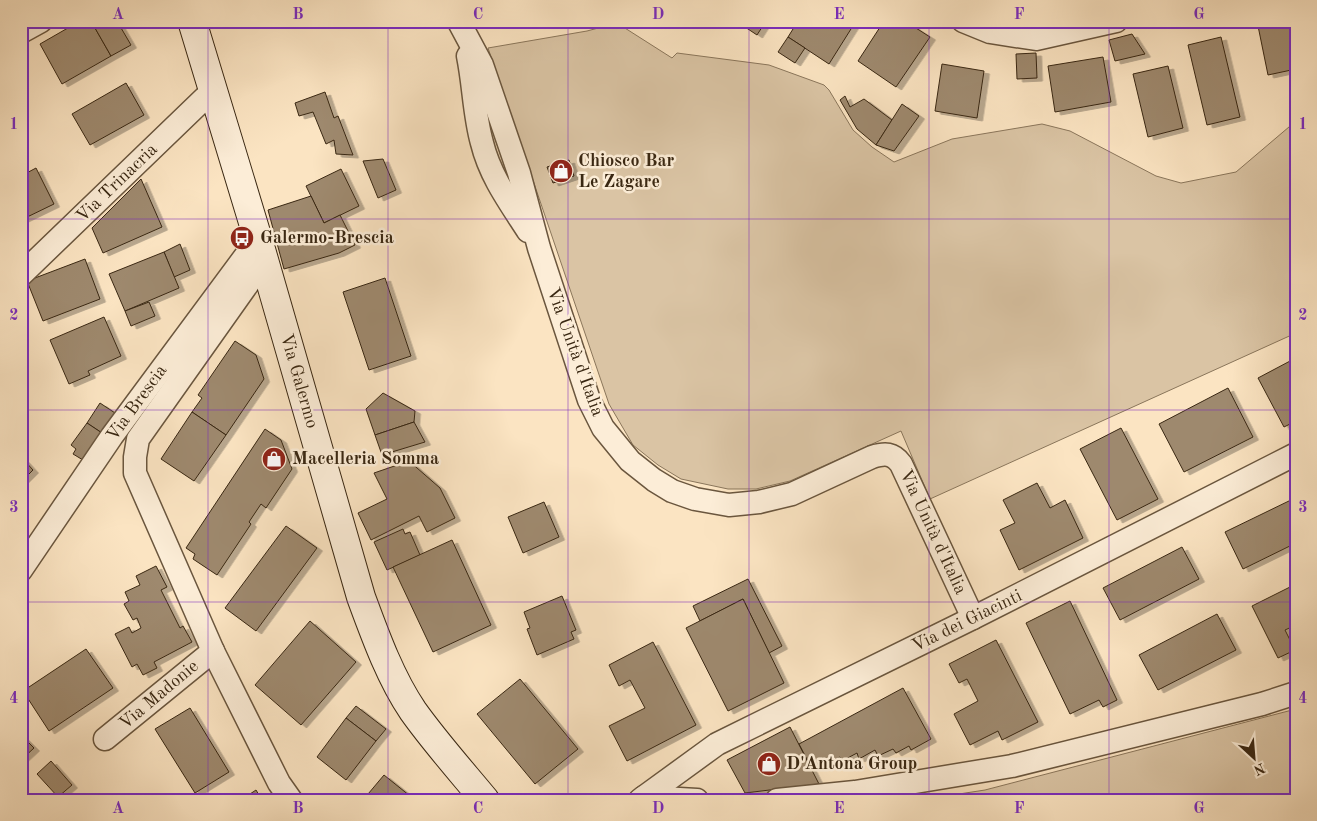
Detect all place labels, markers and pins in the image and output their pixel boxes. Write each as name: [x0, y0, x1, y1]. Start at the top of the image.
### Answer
place label: Chiosco Bar Le Zagare: [578, 152, 675, 191]
shop icon: Chiosco Bar Le Zagare: [548, 158, 574, 184]
bus stop icon: Galermo-Brescia: [229, 225, 255, 251]
place label: Galermo-Brescia: [260, 229, 394, 247]
shop icon: Macelleria Somma: [261, 446, 287, 472]
place label: Macelleria Somma: [292, 450, 439, 468]
shop icon: D'Antona Group: [756, 751, 782, 777]
place label: D'Antona Group: [786, 755, 917, 773]

